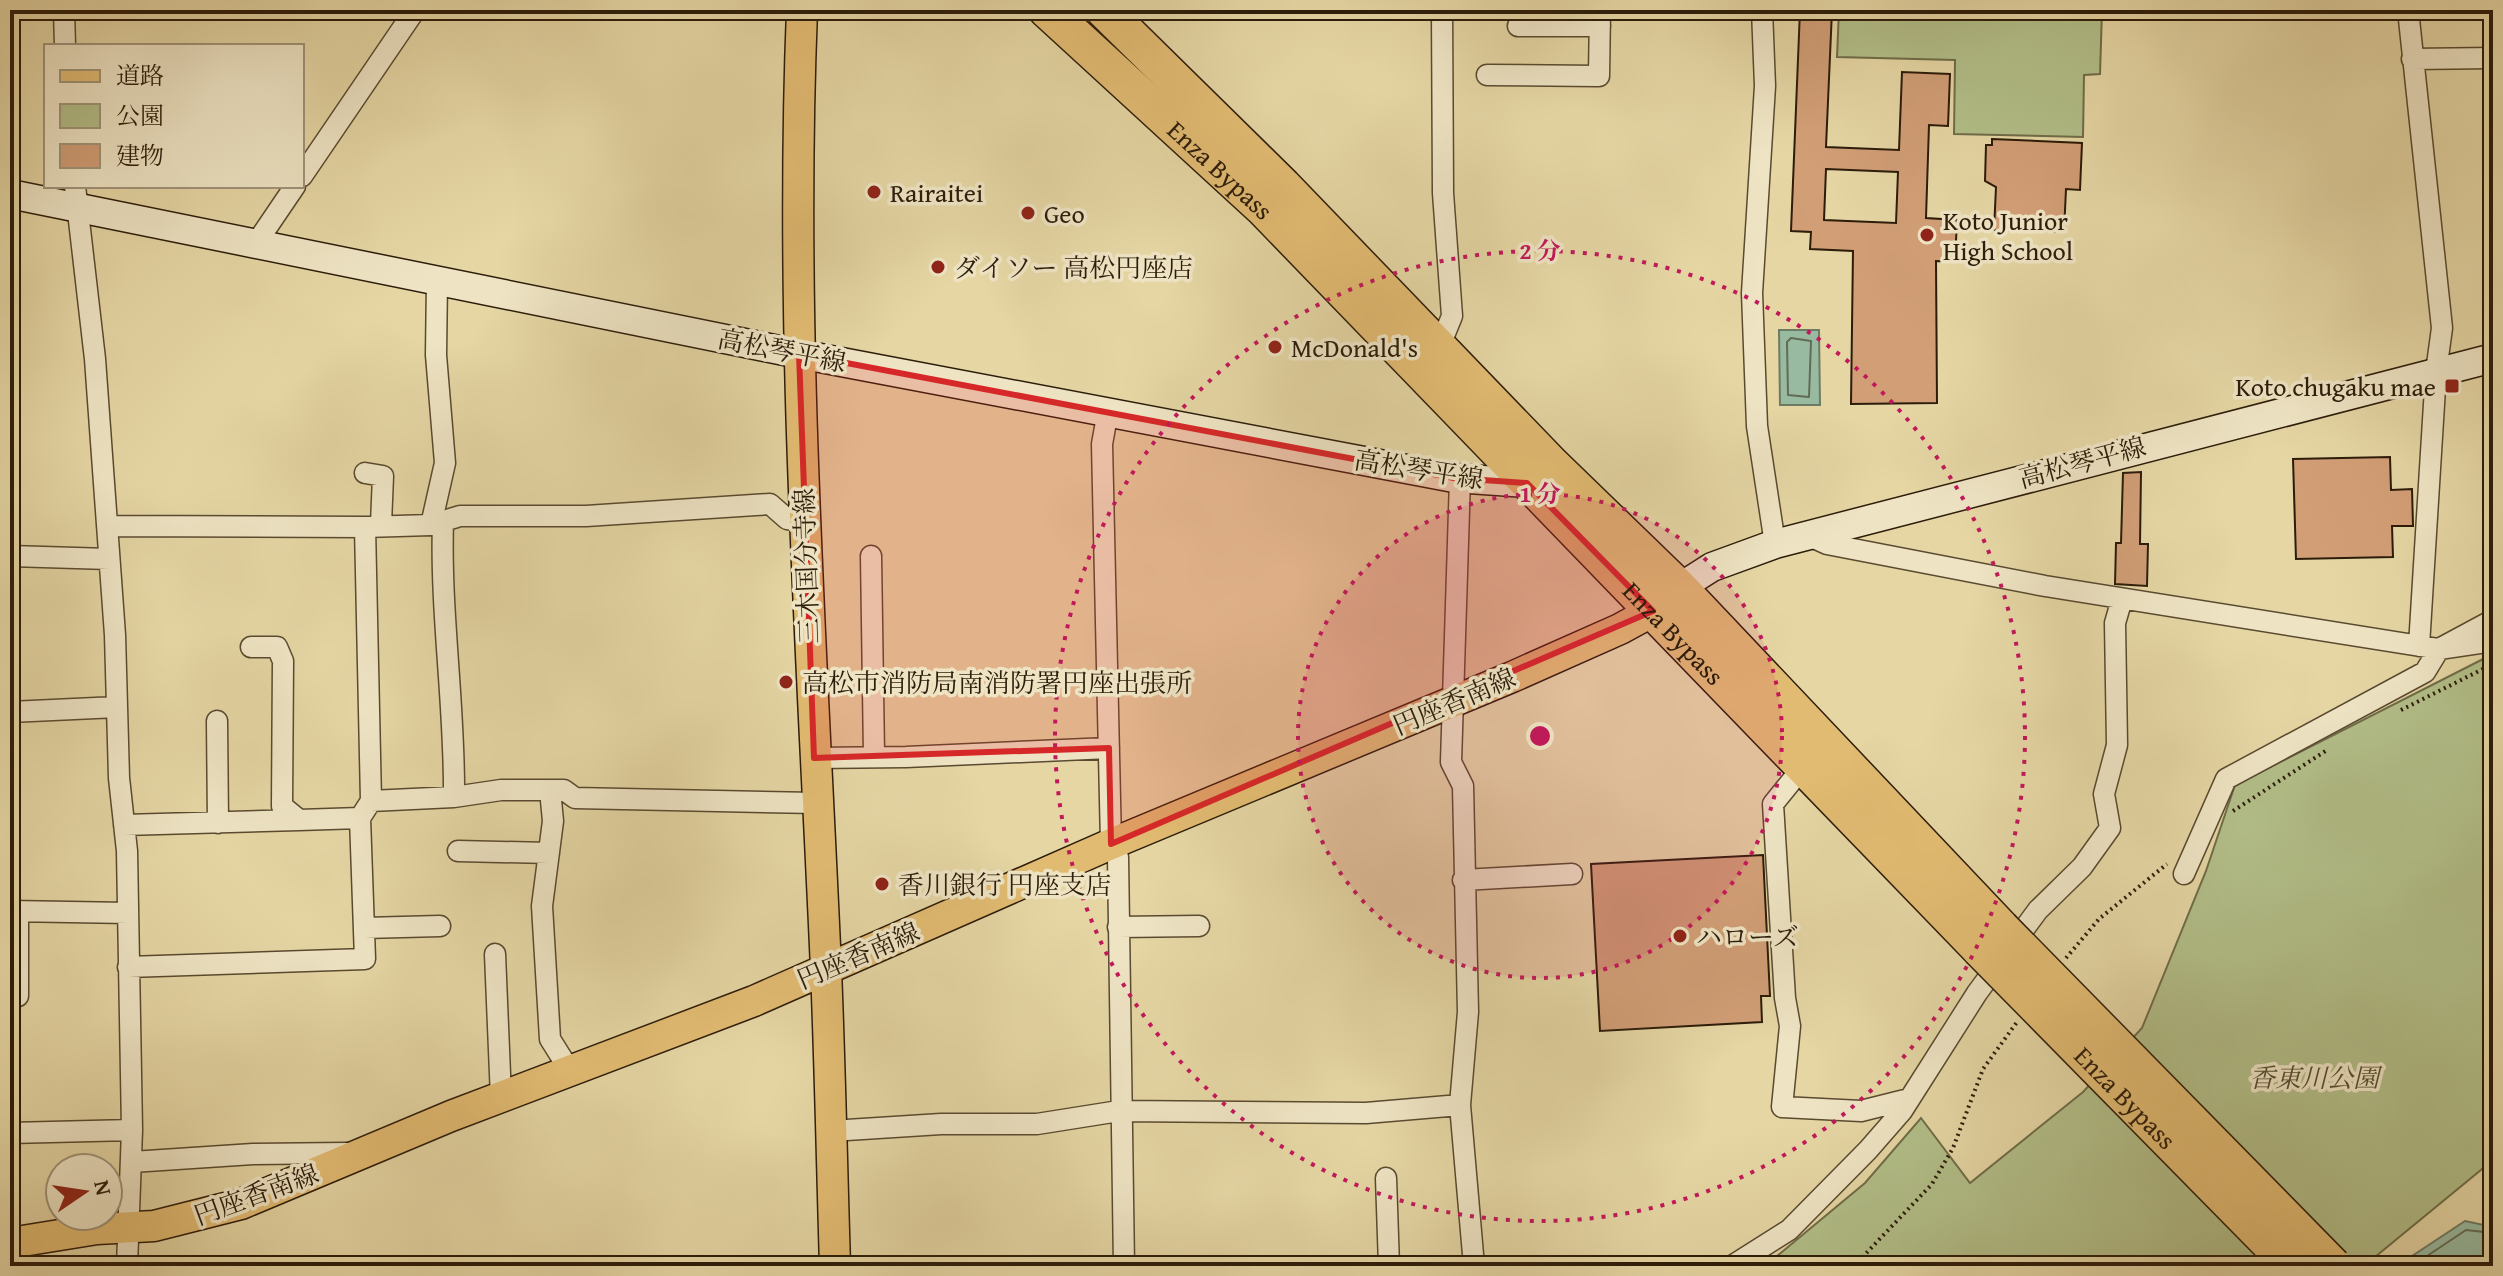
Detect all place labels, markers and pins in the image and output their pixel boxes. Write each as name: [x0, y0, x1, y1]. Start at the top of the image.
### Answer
place label: Rairaitei: [890, 173, 983, 212]
marker: Rairaitei: [865, 183, 883, 201]
place label: Geo: [1044, 194, 1085, 233]
place label: Koto Junior High School: [1943, 201, 2073, 270]
marker: Geo: [1019, 204, 1037, 222]
marker: Koto Junior High School: [1918, 226, 1936, 244]
place label: ダイソー 高松円座店: [954, 248, 1193, 287]
marker: ダイソー 高松円座店: [929, 258, 947, 276]
place label: McDonald's: [1291, 328, 1418, 367]
marker: McDonald's: [1266, 338, 1284, 356]
place label: Koto chugaku mae: [2235, 367, 2436, 406]
marker: Koto chugaku mae: [2443, 377, 2461, 395]
place label: 高松市消防局南消防署円座出張所: [802, 663, 1192, 702]
marker: 高松市消防局南消防署円座出張所: [777, 673, 795, 691]
centre of rings: [1526, 722, 1554, 750]
place label: 香川銀行 円座支店: [898, 865, 1112, 904]
marker: 香川銀行 円座支店: [873, 875, 891, 893]
place label: ハローズ: [1696, 917, 1799, 956]
marker: ハローズ: [1671, 927, 1689, 945]

